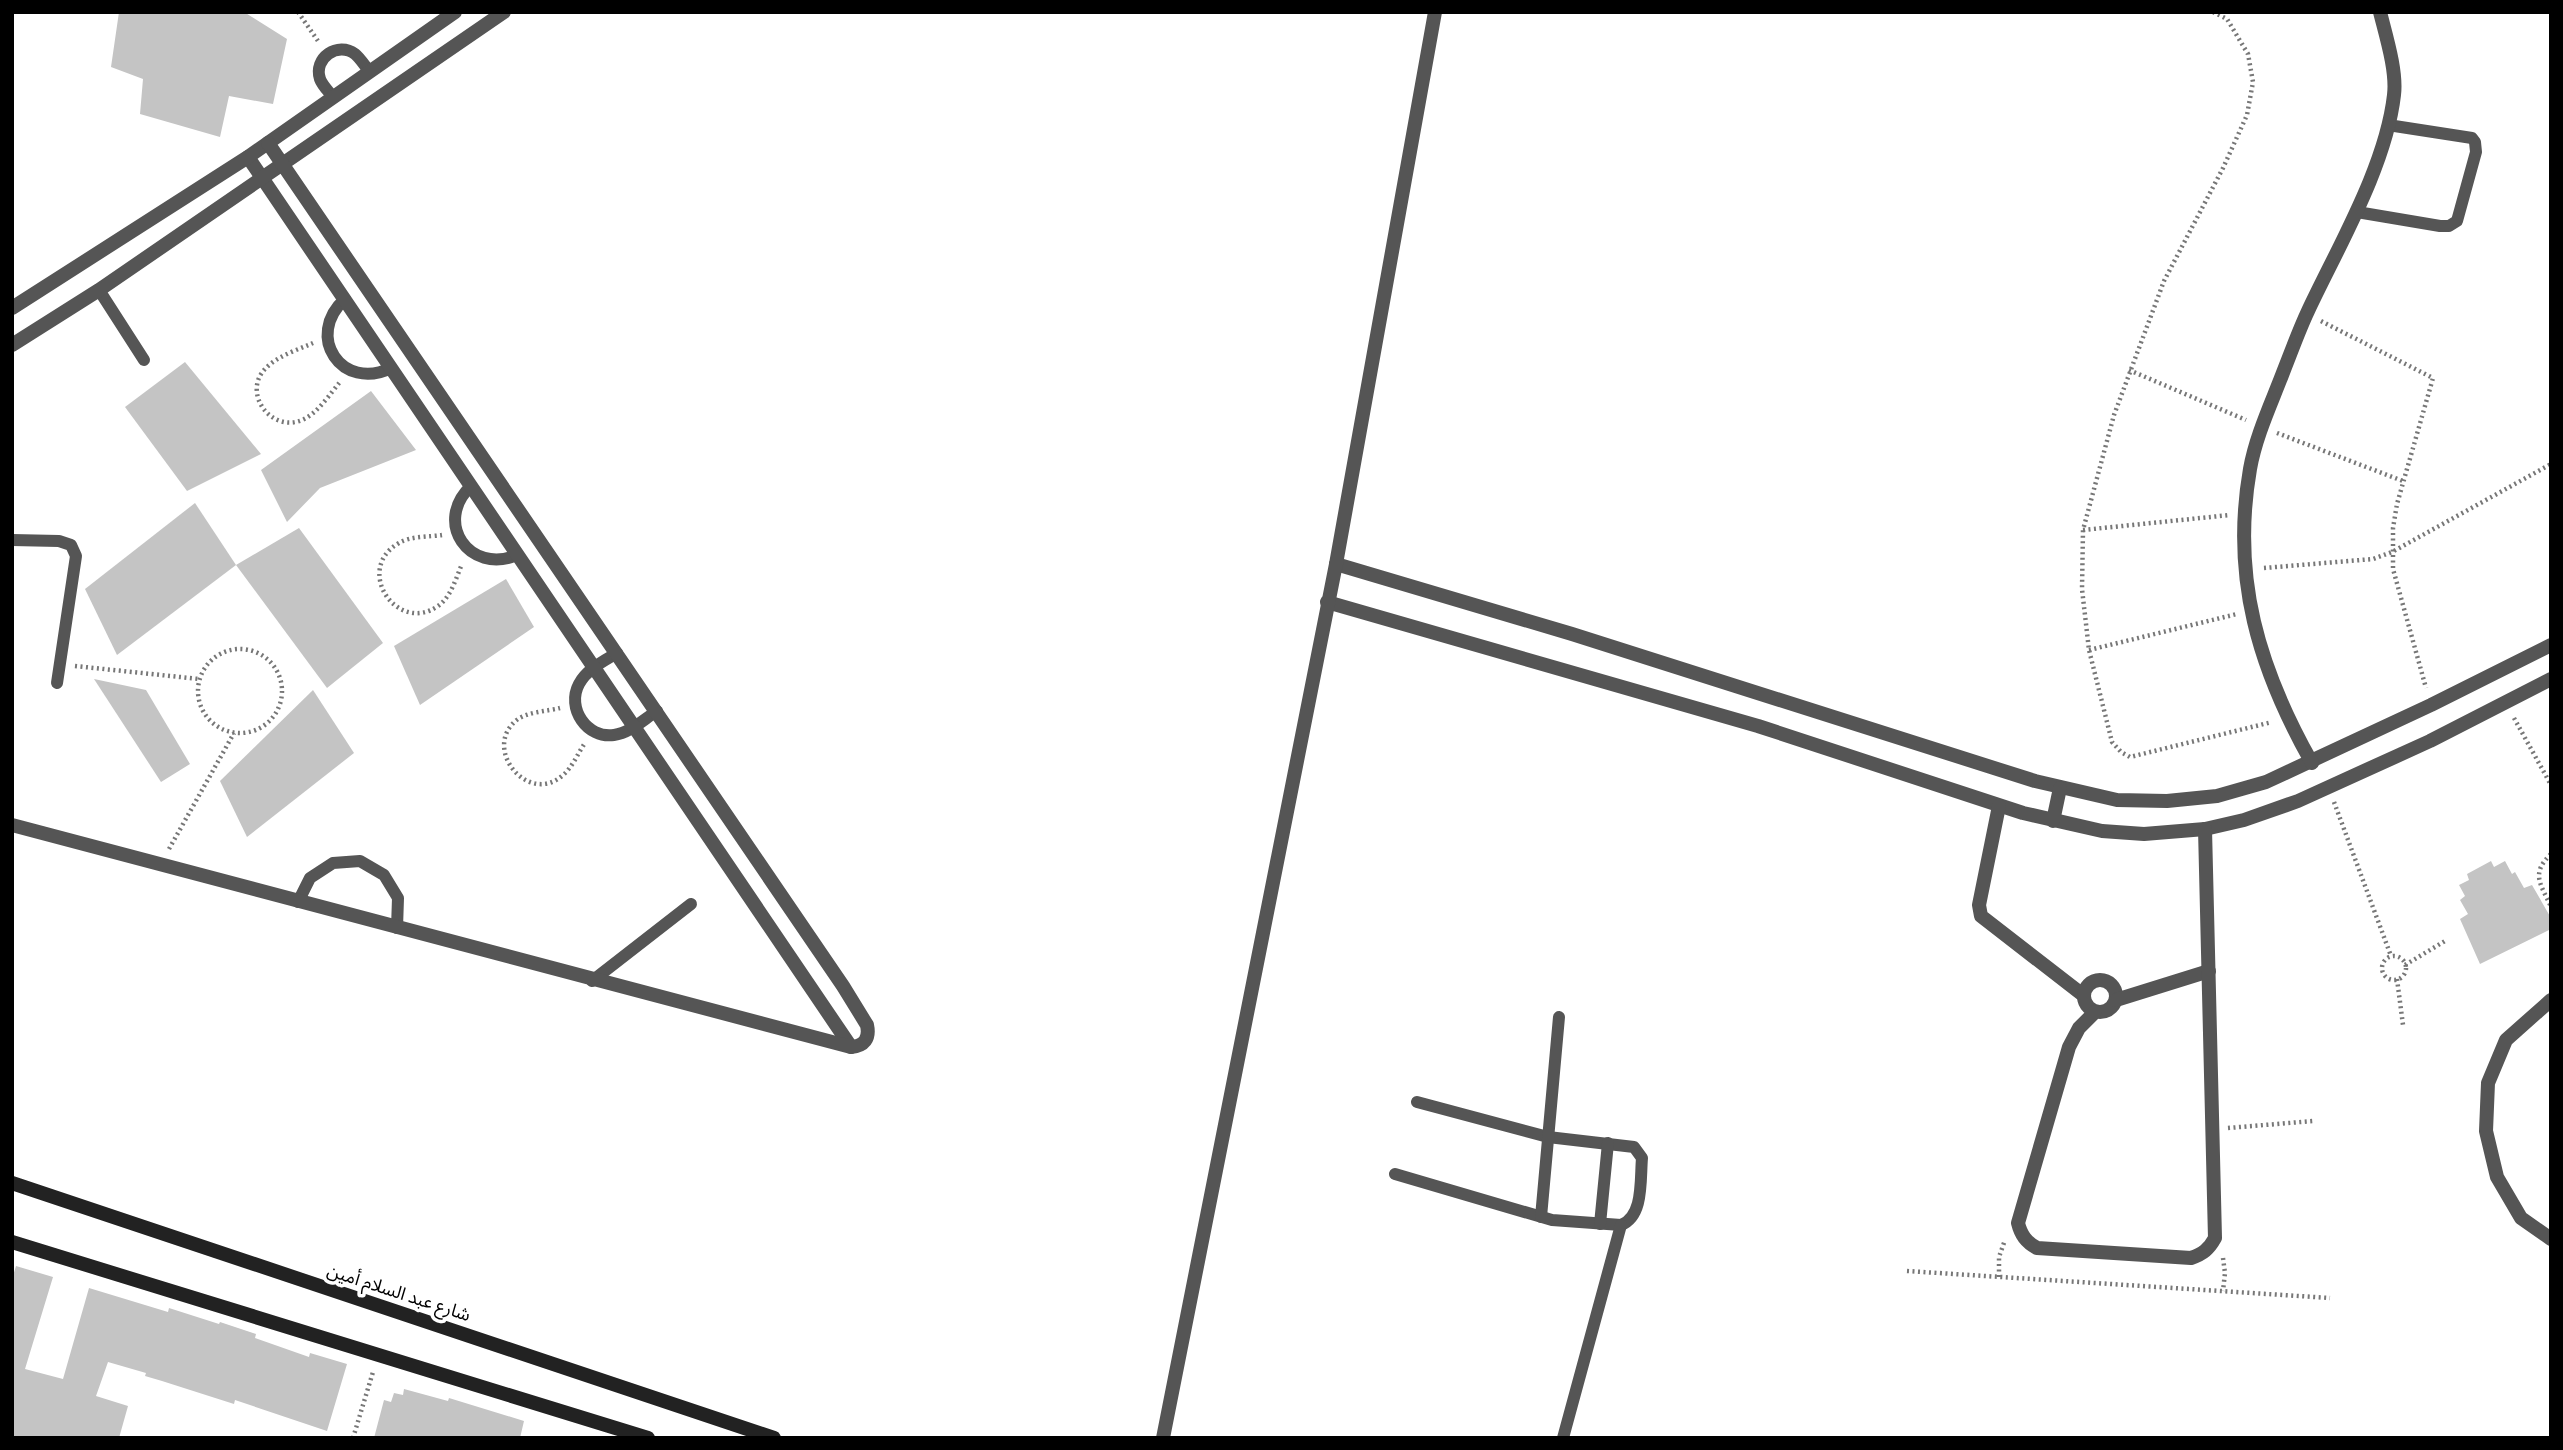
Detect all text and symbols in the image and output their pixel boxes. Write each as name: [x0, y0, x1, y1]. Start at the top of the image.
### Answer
street label: شارع عبد السلام أمين: [323, 1257, 474, 1329]

